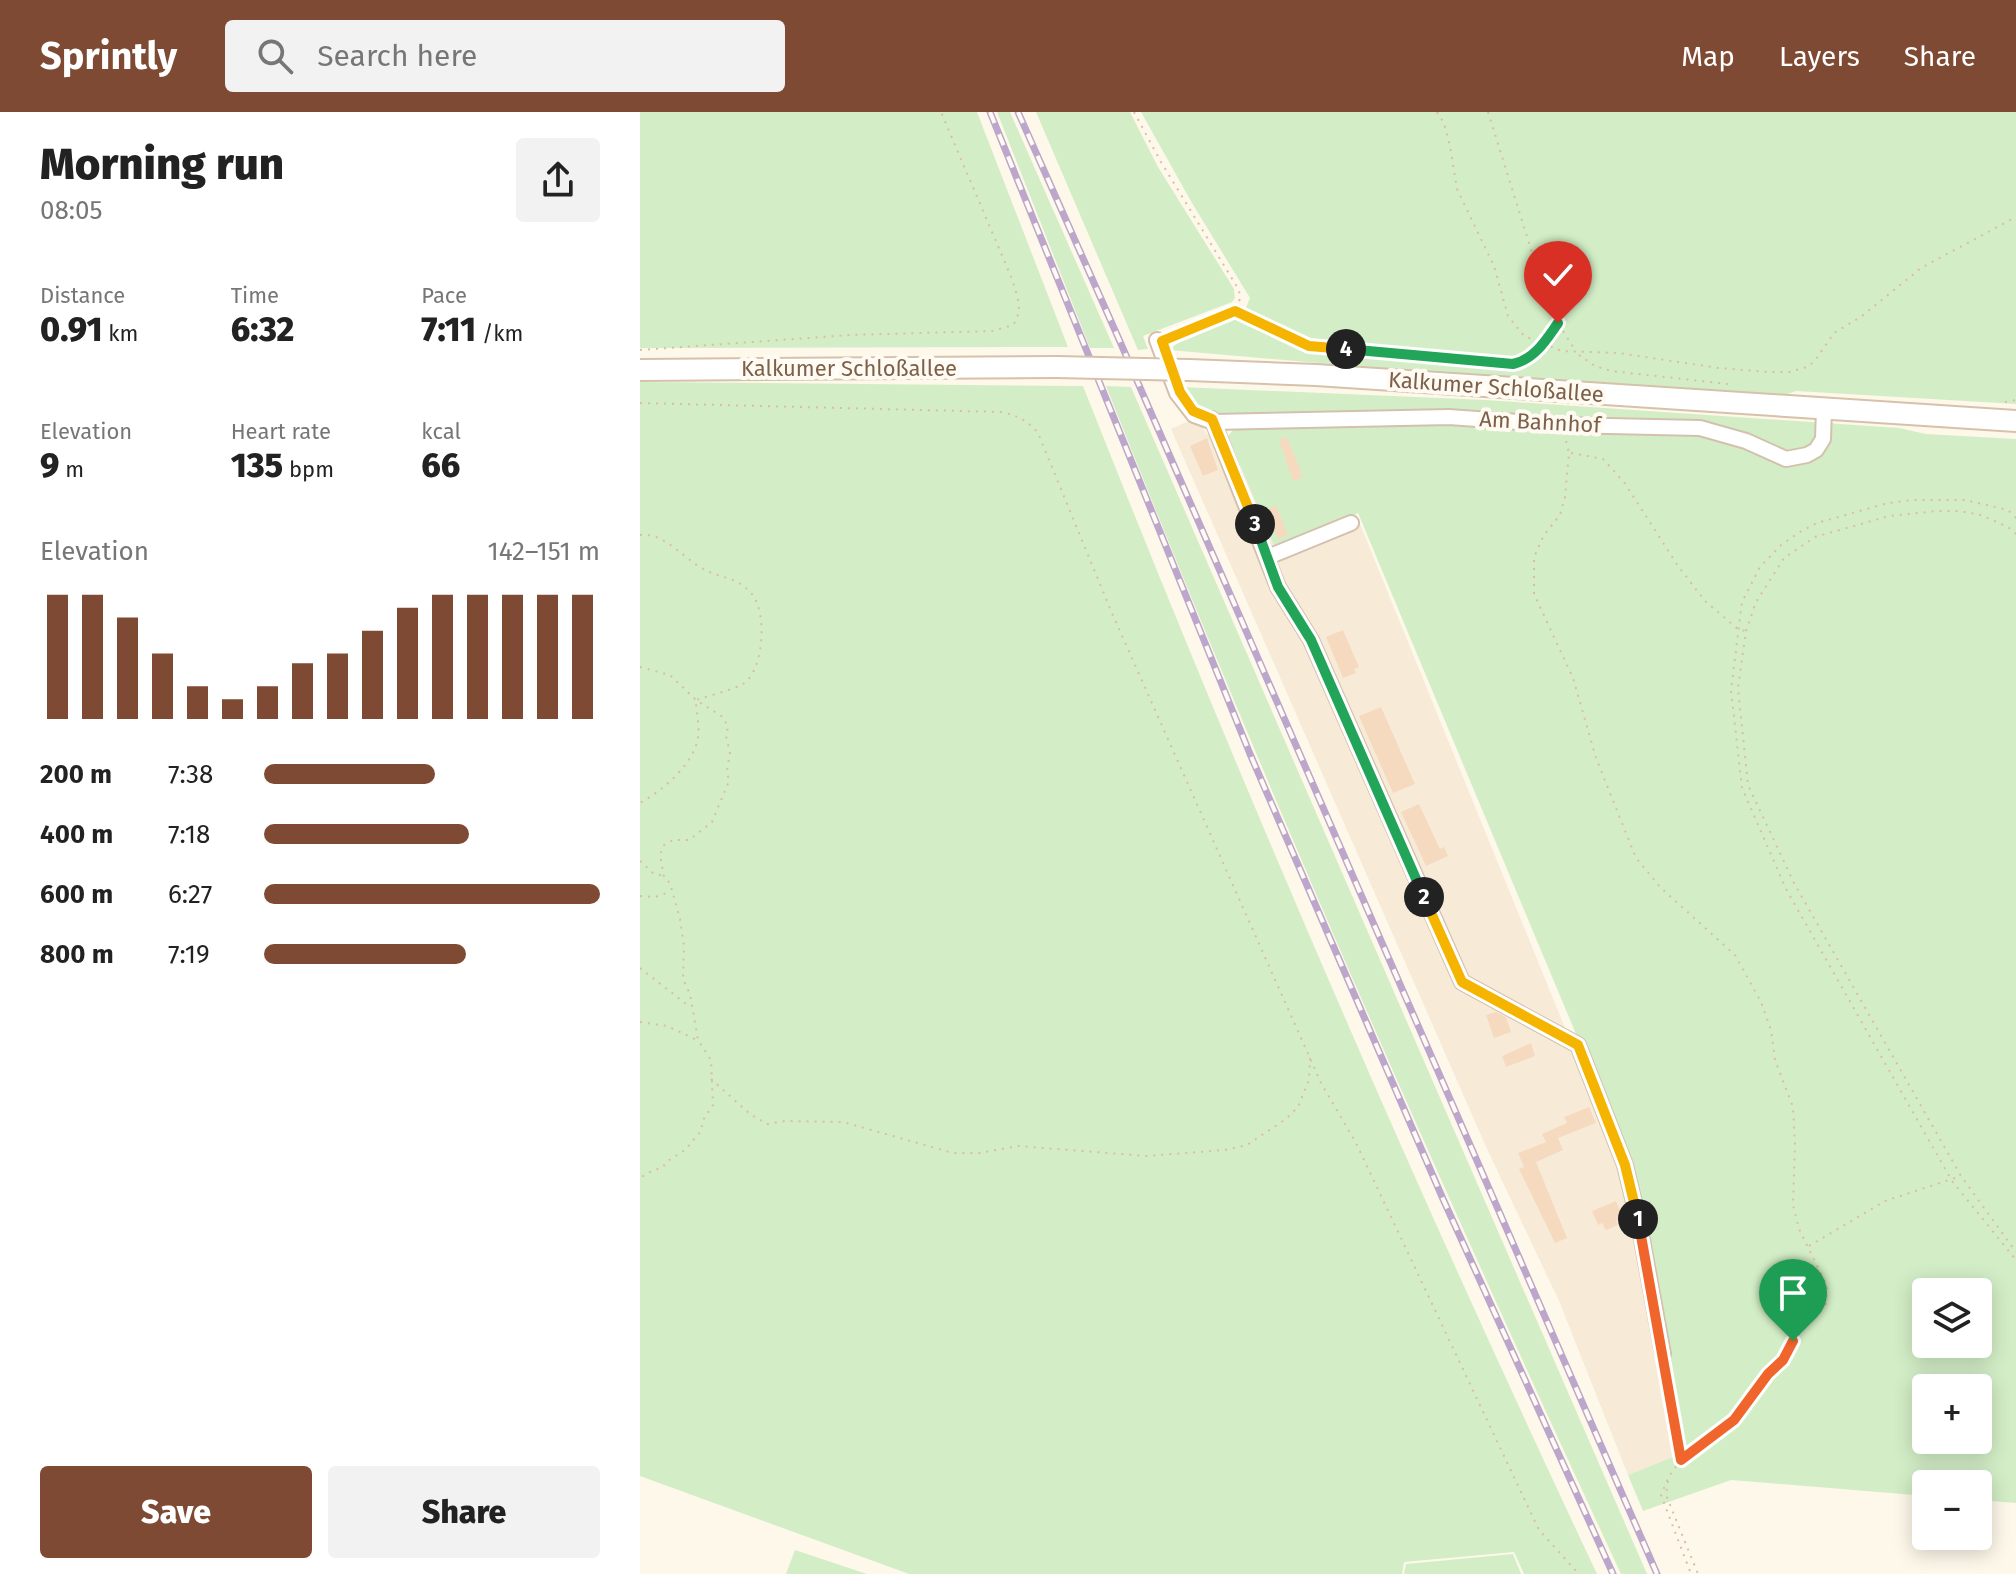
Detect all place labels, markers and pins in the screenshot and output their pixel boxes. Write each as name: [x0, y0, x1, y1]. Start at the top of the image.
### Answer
pin: [1524, 241, 1592, 323]
pin: 4: [1326, 329, 1366, 369]
pin: 3: [1235, 504, 1275, 544]
pin: 2: [1404, 877, 1444, 917]
pin: 1: [1618, 1199, 1658, 1239]
pin: [1759, 1259, 1827, 1341]

